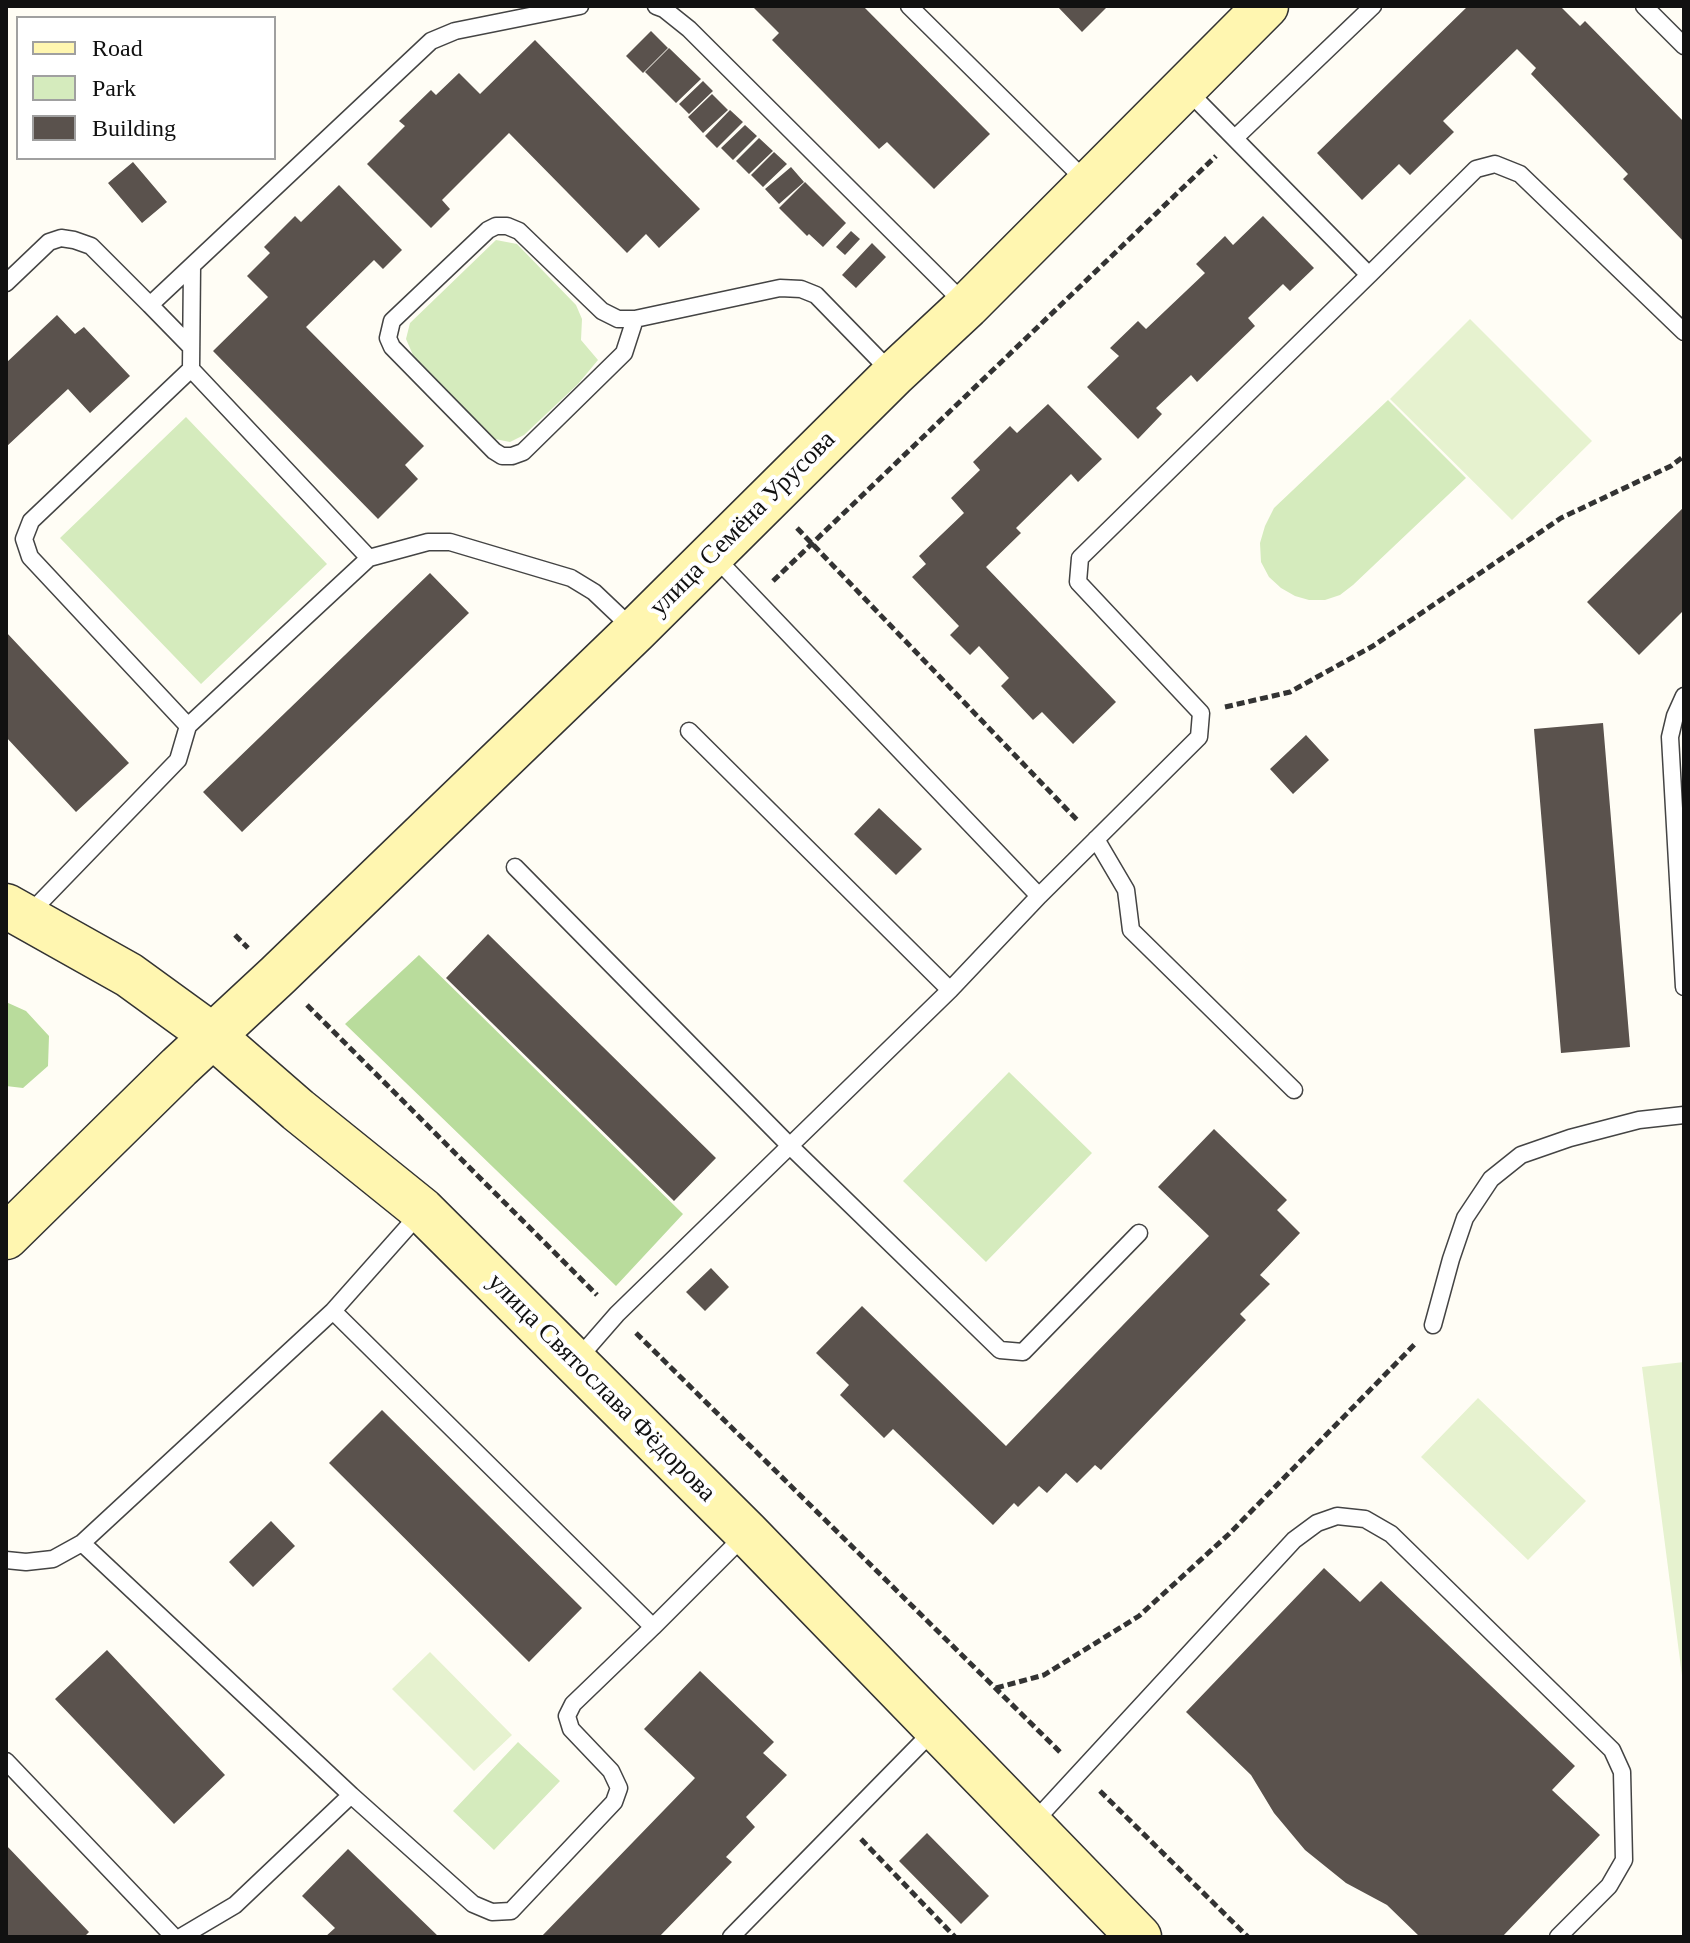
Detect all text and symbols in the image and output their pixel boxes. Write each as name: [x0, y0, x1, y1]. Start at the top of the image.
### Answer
legend: [16, 16, 276, 160]
text: Road: [92, 35, 143, 61]
text: Park: [92, 75, 136, 101]
text: Building: [92, 115, 176, 141]
street label: улица Семёна Урусова: [644, 425, 842, 623]
street label: улица Святослава Фёдорова: [480, 1267, 722, 1509]

